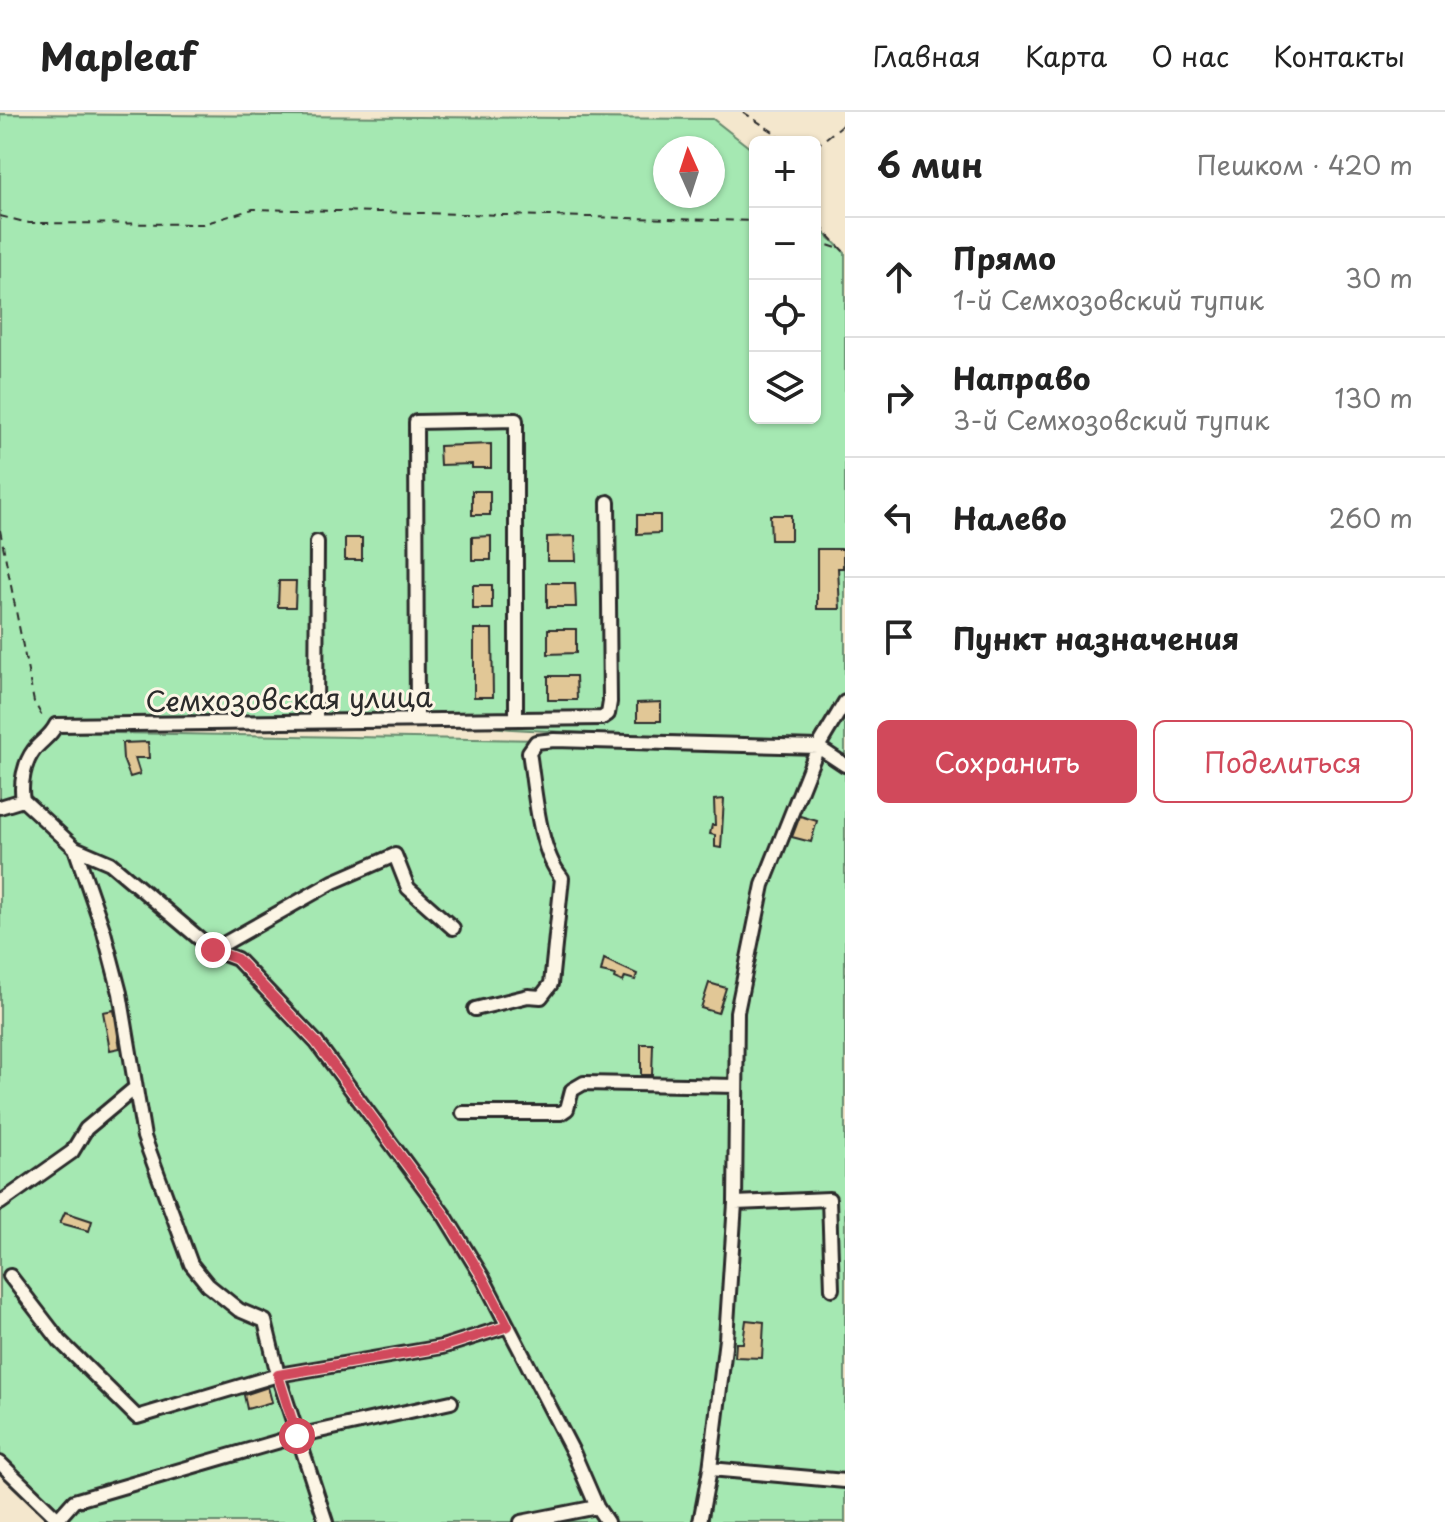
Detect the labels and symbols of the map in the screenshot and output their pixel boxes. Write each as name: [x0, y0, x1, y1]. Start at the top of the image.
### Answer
north arrow: [653, 136, 725, 208]
street label: Семхозовская улица: [145, 674, 433, 722]
route end: [195, 932, 231, 968]
route start: [279, 1418, 315, 1454]

